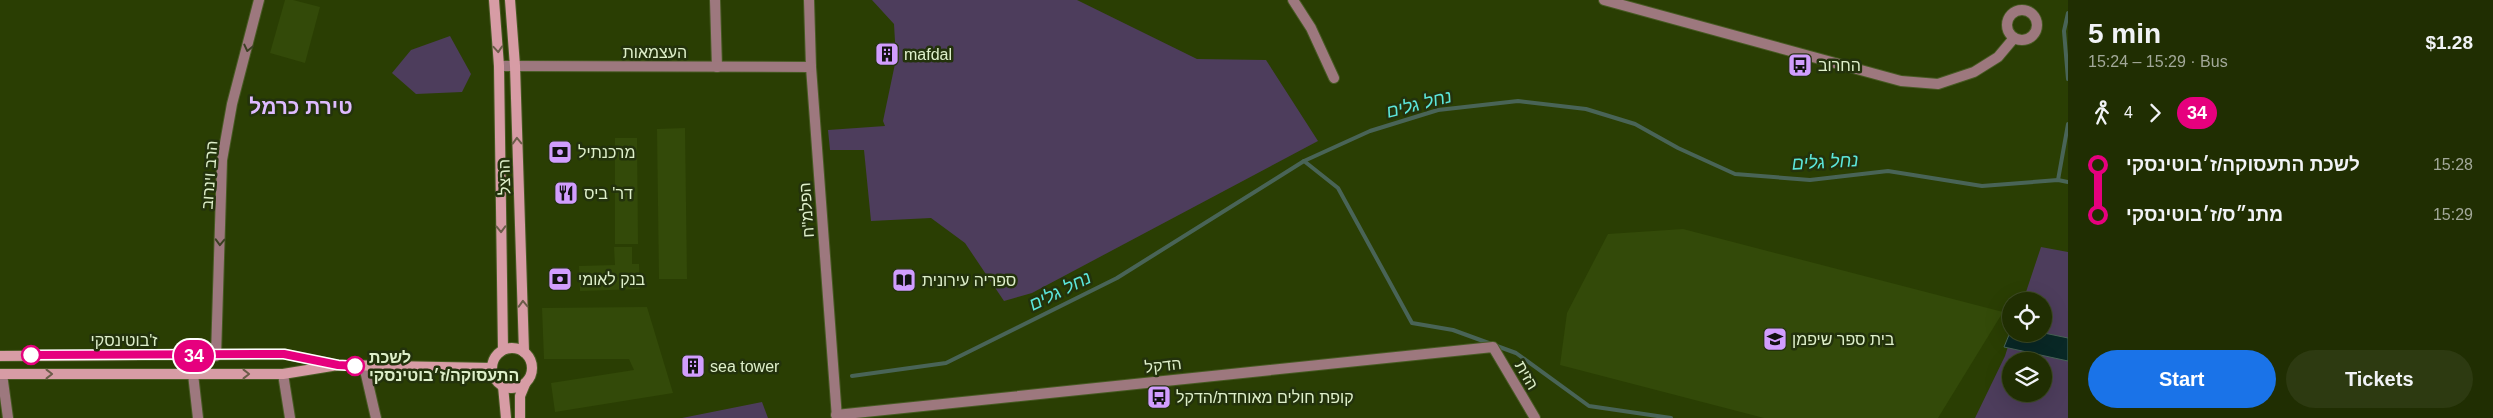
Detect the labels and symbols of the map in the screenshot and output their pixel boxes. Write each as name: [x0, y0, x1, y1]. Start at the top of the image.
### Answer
building icon: mafdal: [874, 41, 900, 67]
one-way arrow: [243, 43, 254, 52]
street label: העצמאות: [623, 44, 687, 61]
one-way arrow: [492, 45, 503, 53]
place label: mafdal: [904, 46, 952, 63]
bus stop icon: החרוב: [1787, 52, 1813, 78]
place label: החרוב: [1818, 57, 1861, 74]
water label: נחל גלים: [1384, 86, 1454, 122]
district label: טירת כרמל: [249, 95, 353, 118]
one-way arrow: [512, 137, 523, 145]
bank icon: מרכנתיל: [547, 139, 573, 165]
street label: הרב וינרוב: [199, 140, 220, 210]
place label: מרכנתיל: [578, 144, 635, 161]
water label: נחל גלים: [1791, 150, 1859, 174]
street label: הרצל: [495, 159, 514, 195]
restaurant icon: דר' ביס: [553, 180, 579, 206]
street label: הפלמ"ח: [796, 182, 817, 238]
place label: דר' ביס: [584, 185, 633, 202]
one-way arrow: [496, 225, 506, 233]
one-way arrow: [215, 238, 225, 246]
bank icon: בנק לאומי: [547, 266, 573, 292]
library icon: ספריה עירונית: [891, 267, 917, 293]
water label: נחל גלים: [1026, 267, 1094, 315]
place label: בנק לאומי: [578, 271, 646, 288]
place label: ספריה עירונית: [922, 272, 1016, 289]
one-way arrow: [517, 299, 528, 307]
school or university icon: בית ספר שיפמן: [1762, 326, 1788, 352]
place label: בית ספר שיפמן: [1792, 331, 1895, 348]
street label: ז'בוטינסקי: [91, 332, 157, 349]
line badge: 34: [172, 340, 216, 372]
unlabelled marker: [21, 345, 41, 365]
place label: לשכת התעסוקה/ז׳בוטינסקי: [369, 349, 519, 384]
building icon: sea tower: [680, 353, 706, 379]
street label: הדקל: [1144, 355, 1182, 376]
marker: לשכת התעסוקה/ז׳בוטינסקי: [345, 356, 365, 376]
place label: sea tower: [710, 358, 780, 375]
street label: הזית: [1512, 358, 1541, 393]
one-way arrow: [45, 369, 53, 379]
one-way arrow: [242, 369, 250, 379]
bus stop icon: קופת חולים מאוחדת/הדקל: [1146, 384, 1172, 410]
place label: קופת חולים מאוחדת/הדקל: [1176, 389, 1354, 406]

